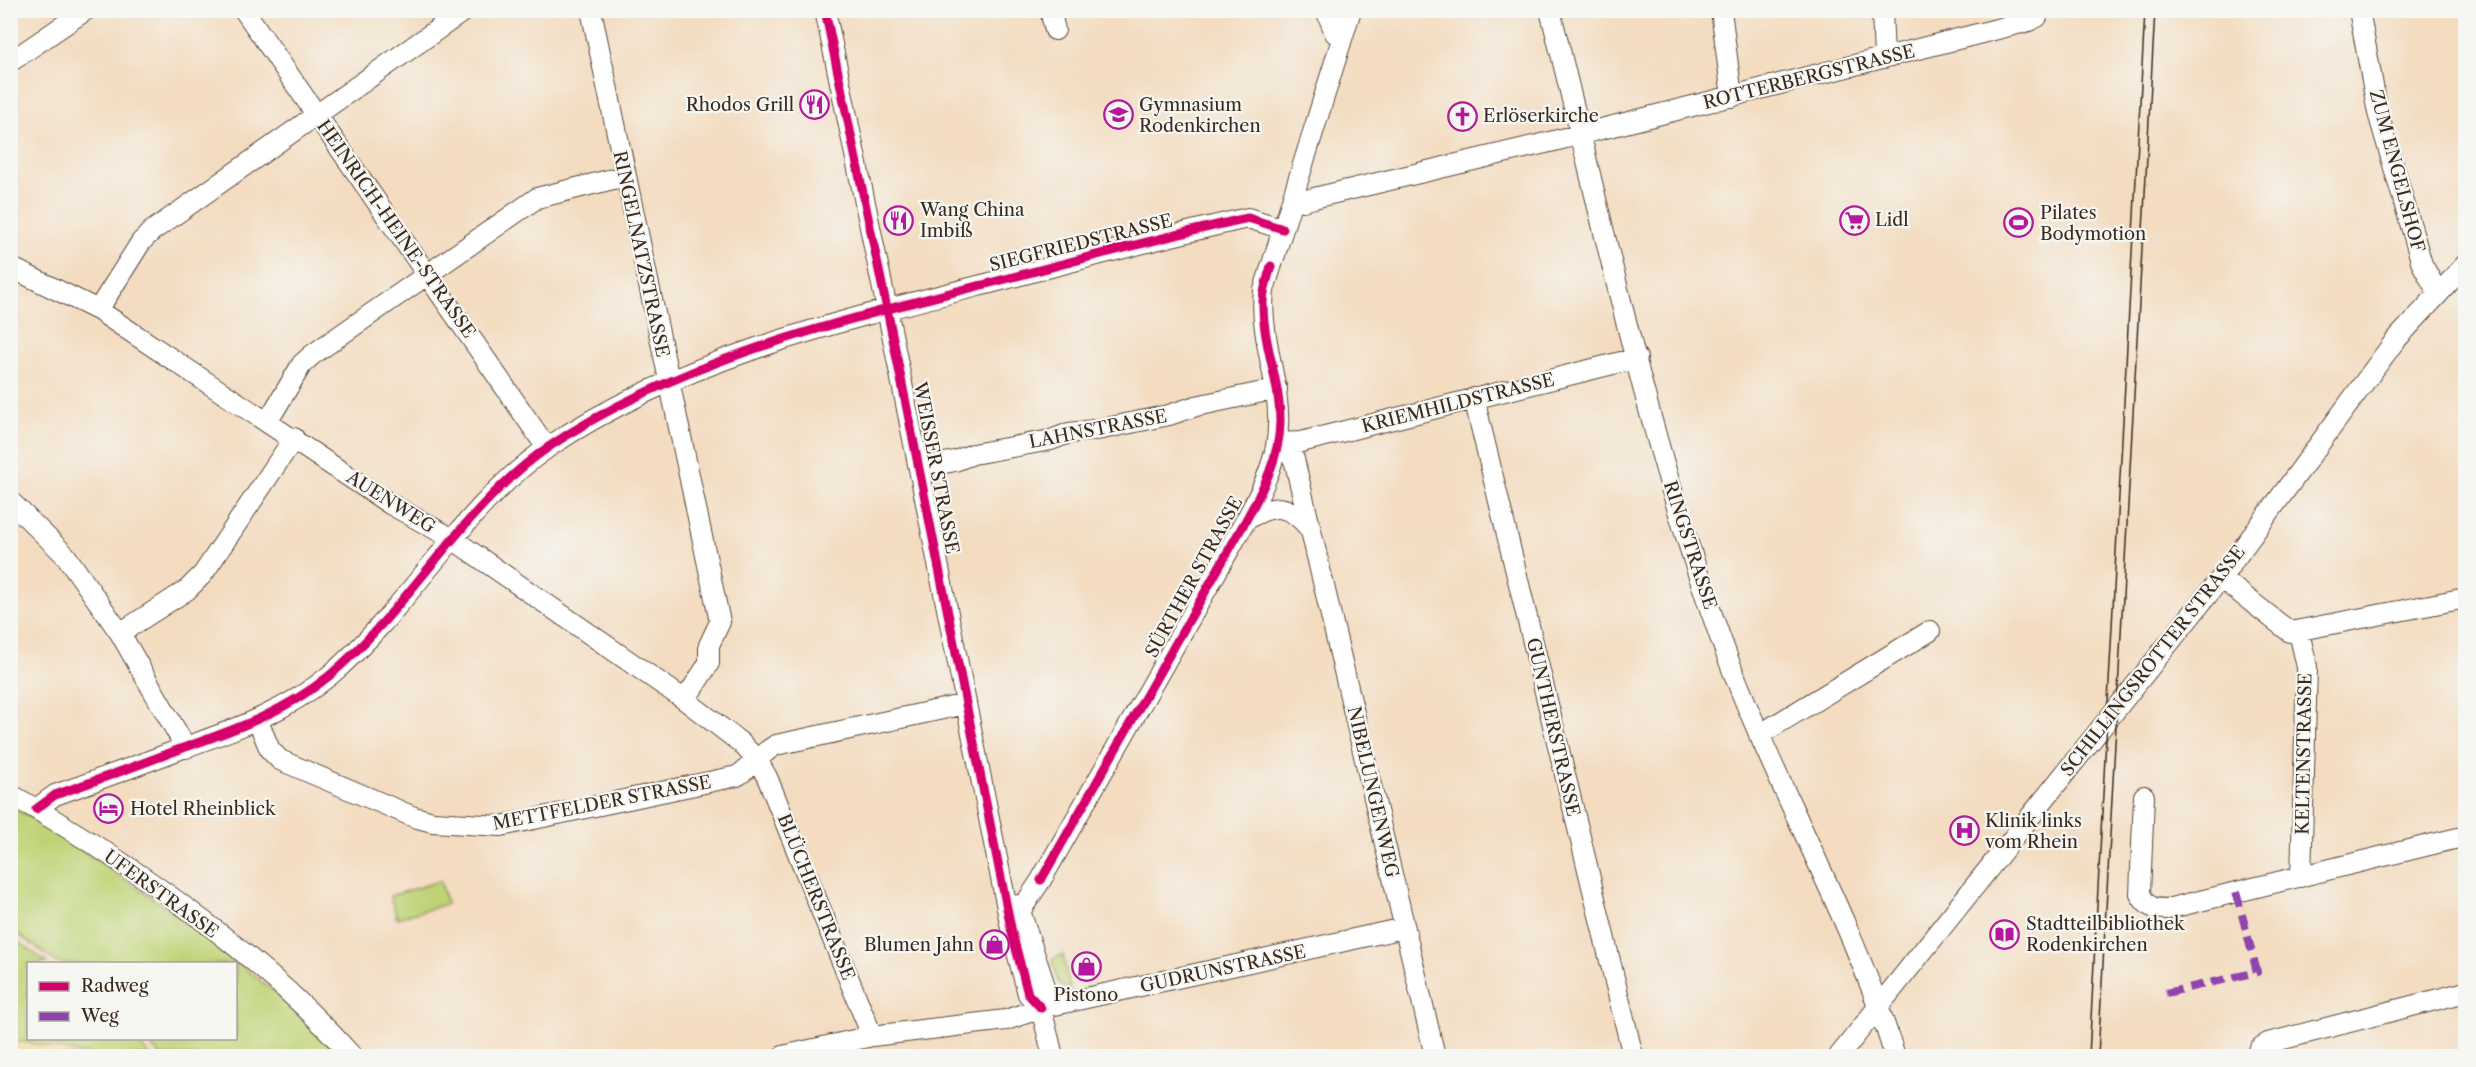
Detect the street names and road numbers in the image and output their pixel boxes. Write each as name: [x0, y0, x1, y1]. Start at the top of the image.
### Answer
street label: ROTTERBERGSTRASSE: [1701, 40, 1917, 114]
street label: ZUM ENGELSHOF: [2365, 87, 2429, 255]
street label: HEINRICH-HEINE-STRASSE: [312, 116, 480, 342]
street label: RINGELNATZSTRASSE: [608, 149, 674, 359]
street label: SIEGFRIEDSTRASSE: [987, 210, 1175, 276]
street label: KRIEMHILDSTRASSE: [1359, 368, 1557, 438]
street label: WEISSER STRASSE: [908, 379, 963, 556]
street label: LAHNSTRASSE: [1027, 405, 1169, 453]
street label: AUENWEG: [342, 466, 440, 538]
street label: RINGSTRASSE: [1659, 478, 1721, 612]
street label: SÜRTHER STRASSE: [1140, 492, 1247, 661]
street label: SCHILLINGSROTTER STRASSE: [2056, 541, 2250, 781]
street label: GUNTHERSTRASSE: [1522, 636, 1584, 818]
street label: KELTENSTRASSE: [2292, 673, 2316, 835]
street label: NIBELUNGENWEG: [1343, 704, 1404, 880]
street label: METTFELDER STRASSE: [491, 771, 713, 835]
street label: BLÜCHERSTRASSE: [773, 810, 860, 983]
street label: UFERSTRASSE: [100, 845, 222, 943]
street label: GUDRUNSTRASSE: [1138, 941, 1308, 997]

